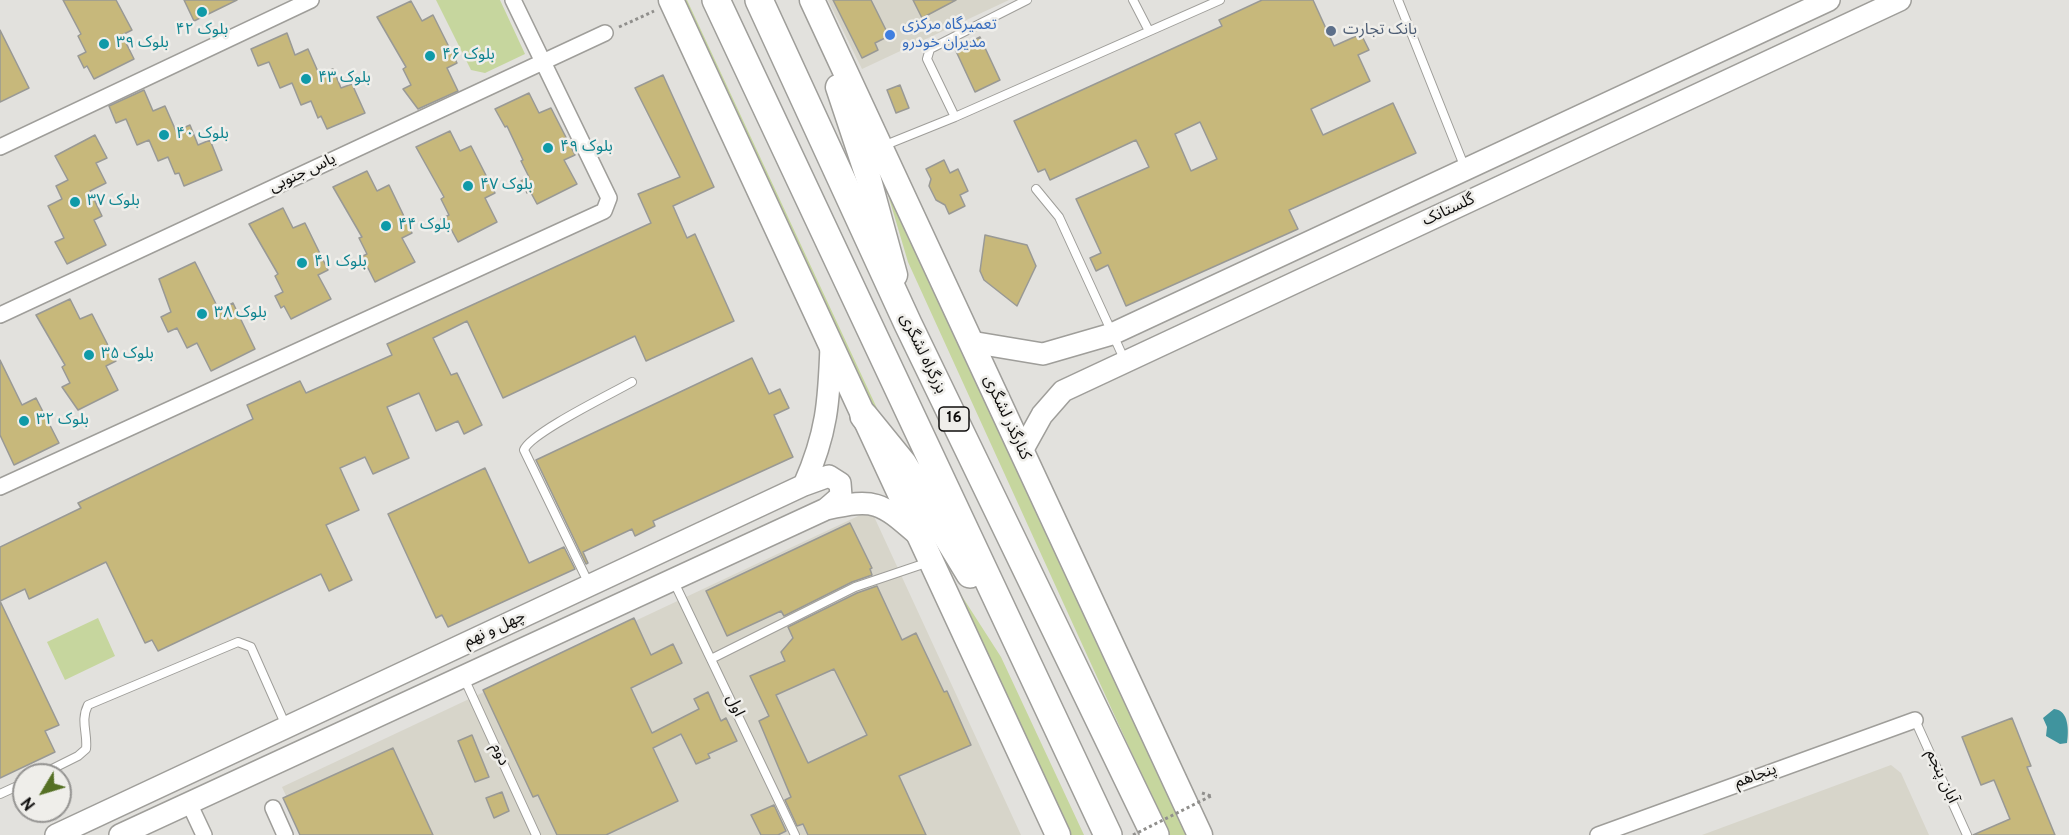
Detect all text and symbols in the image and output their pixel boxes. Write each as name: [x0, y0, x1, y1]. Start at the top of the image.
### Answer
marker: بلوک ۴۲: [195, 5, 209, 19]
place label: تعمیرگاه مرکزی مدیران خودرو: [902, 16, 997, 54]
place label: بلوک ۴۲: [176, 21, 228, 41]
place label: بانک تجارت: [1343, 21, 1417, 41]
marker: بانک تجارت: [1324, 24, 1338, 38]
marker: تعمیرگاه مرکزی مدیران خودرو: [883, 28, 897, 42]
place label: بلوک ۳۹: [116, 34, 169, 54]
marker: بلوک ۳۹: [97, 37, 111, 51]
place label: بلوک ۴۶: [442, 46, 495, 66]
marker: بلوک ۴۶: [423, 49, 437, 63]
place label: بلوک ۴۳: [318, 69, 371, 89]
marker: بلوک ۴۳: [299, 72, 313, 86]
place label: بلوک ۴۰: [176, 125, 229, 145]
marker: بلوک ۴۰: [157, 128, 171, 142]
place label: بلوک ۴۹: [560, 138, 613, 158]
marker: بلوک ۴۹: [541, 141, 555, 155]
street label: یاس جنوبی: [267, 150, 339, 198]
place label: بلوک ۴۷: [480, 176, 533, 196]
marker: بلوک ۴۷: [461, 179, 475, 193]
street label: گلستانک: [1420, 191, 1478, 231]
place label: بلوک ۳۷: [87, 192, 140, 212]
marker: بلوک ۳۷: [68, 195, 82, 209]
place label: بلوک ۴۴: [398, 216, 451, 236]
marker: بلوک ۴۴: [379, 219, 393, 233]
place label: بلوک ۴۱: [314, 253, 367, 273]
marker: بلوک ۴۱: [295, 256, 309, 270]
place label: بلوک ۳۸: [214, 304, 267, 324]
marker: بلوک ۳۸: [195, 307, 209, 321]
street label: بزرگراه لشگری: [894, 311, 950, 397]
place label: بلوک ۳۵: [101, 345, 154, 365]
marker: بلوک ۳۵: [82, 348, 96, 362]
street label: کنارگذر لشگری: [978, 373, 1034, 463]
road number: 16: [939, 407, 969, 431]
place label: بلوک ۳۲: [36, 411, 89, 431]
marker: بلوک ۳۲: [17, 414, 31, 428]
street label: چهل و نهم: [461, 608, 529, 652]
street label: اول: [721, 692, 747, 720]
street label: دوم: [486, 741, 512, 769]
street label: آبان پنجم: [1921, 747, 1961, 807]
street label: پنجاهم: [1732, 761, 1780, 793]
north arrow: [12, 763, 72, 823]
text: N: [18, 792, 41, 814]

